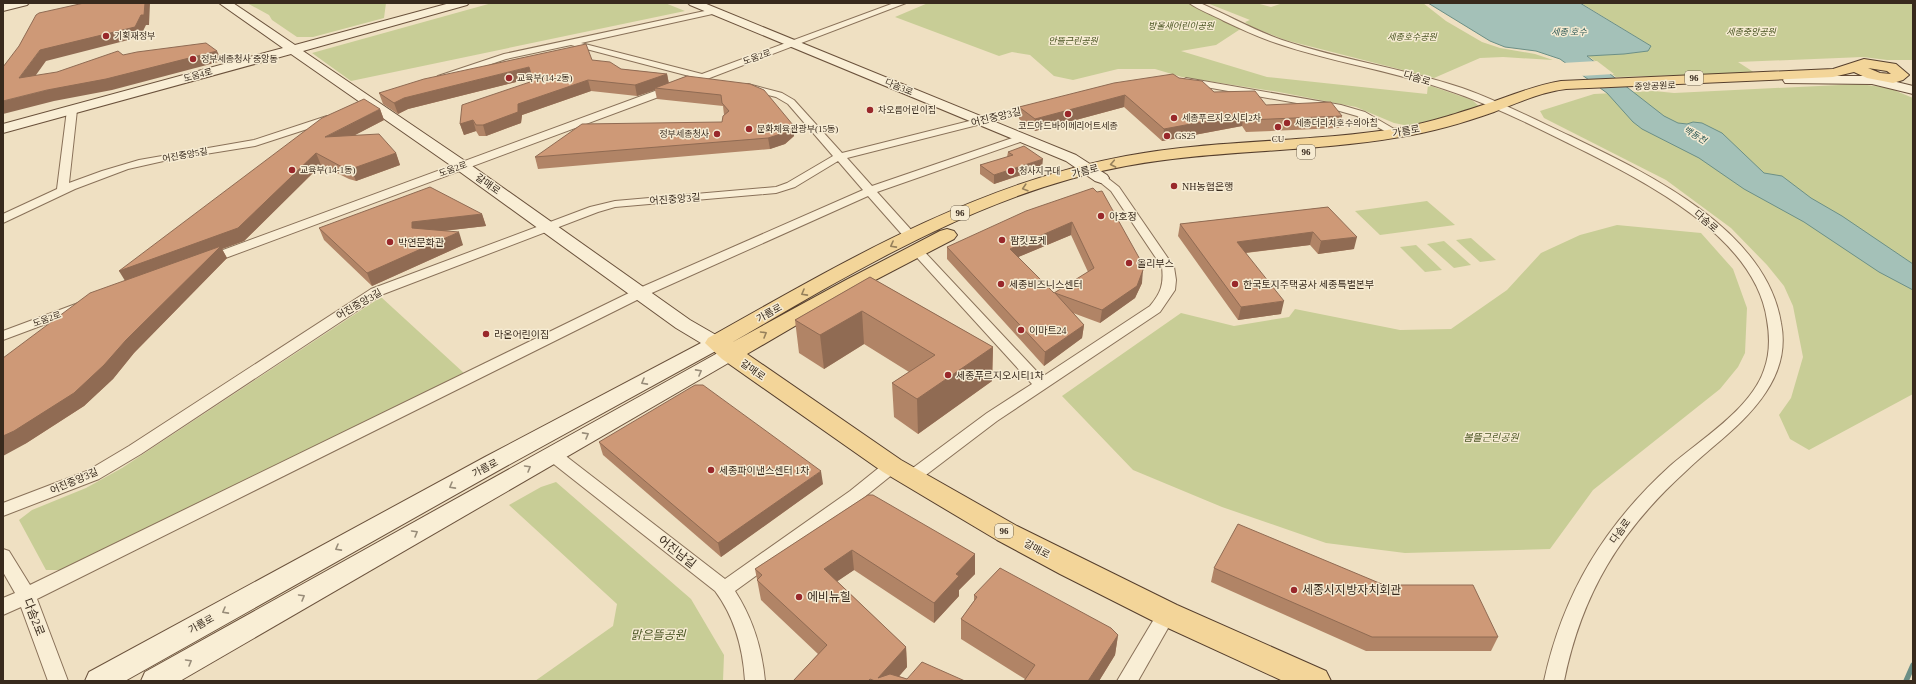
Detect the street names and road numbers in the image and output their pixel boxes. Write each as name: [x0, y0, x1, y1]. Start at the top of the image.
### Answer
street label: 도움2로: [742, 47, 772, 67]
street label: 도움4로: [183, 66, 213, 84]
street label: 다솜로: [1402, 69, 1432, 87]
road number: 96: [1685, 71, 1703, 85]
street label: 다솜3로: [884, 77, 914, 97]
street label: 중앙공원로: [1634, 80, 1676, 92]
street label: 어진중앙3길: [970, 105, 1022, 129]
street label: 가름로: [1391, 123, 1421, 139]
road number: 96: [1297, 145, 1315, 159]
street label: 어진중앙5길: [162, 146, 208, 164]
street label: 도움2로: [438, 159, 468, 179]
street label: 가름로: [1070, 162, 1100, 180]
street label: 갈매로: [474, 172, 502, 196]
street label: 어진중앙3길: [649, 192, 701, 206]
road number: 96: [951, 206, 969, 220]
street label: 다솜로: [1692, 208, 1720, 234]
street label: 어진중앙3길: [334, 286, 384, 322]
street label: 가름로: [754, 301, 784, 325]
street label: 도움2로: [32, 309, 62, 329]
street label: 갈매로: [739, 358, 767, 382]
street label: 가름로: [470, 457, 500, 479]
street label: 어진중앙3길: [48, 466, 100, 496]
street label: 다솜로: [1607, 517, 1633, 545]
road number: 96: [995, 524, 1013, 538]
street label: 어진남길: [655, 533, 699, 571]
street label: 갈매로: [1022, 538, 1052, 560]
street label: 다솜2로: [20, 596, 48, 638]
street label: 가름로: [186, 612, 216, 636]

